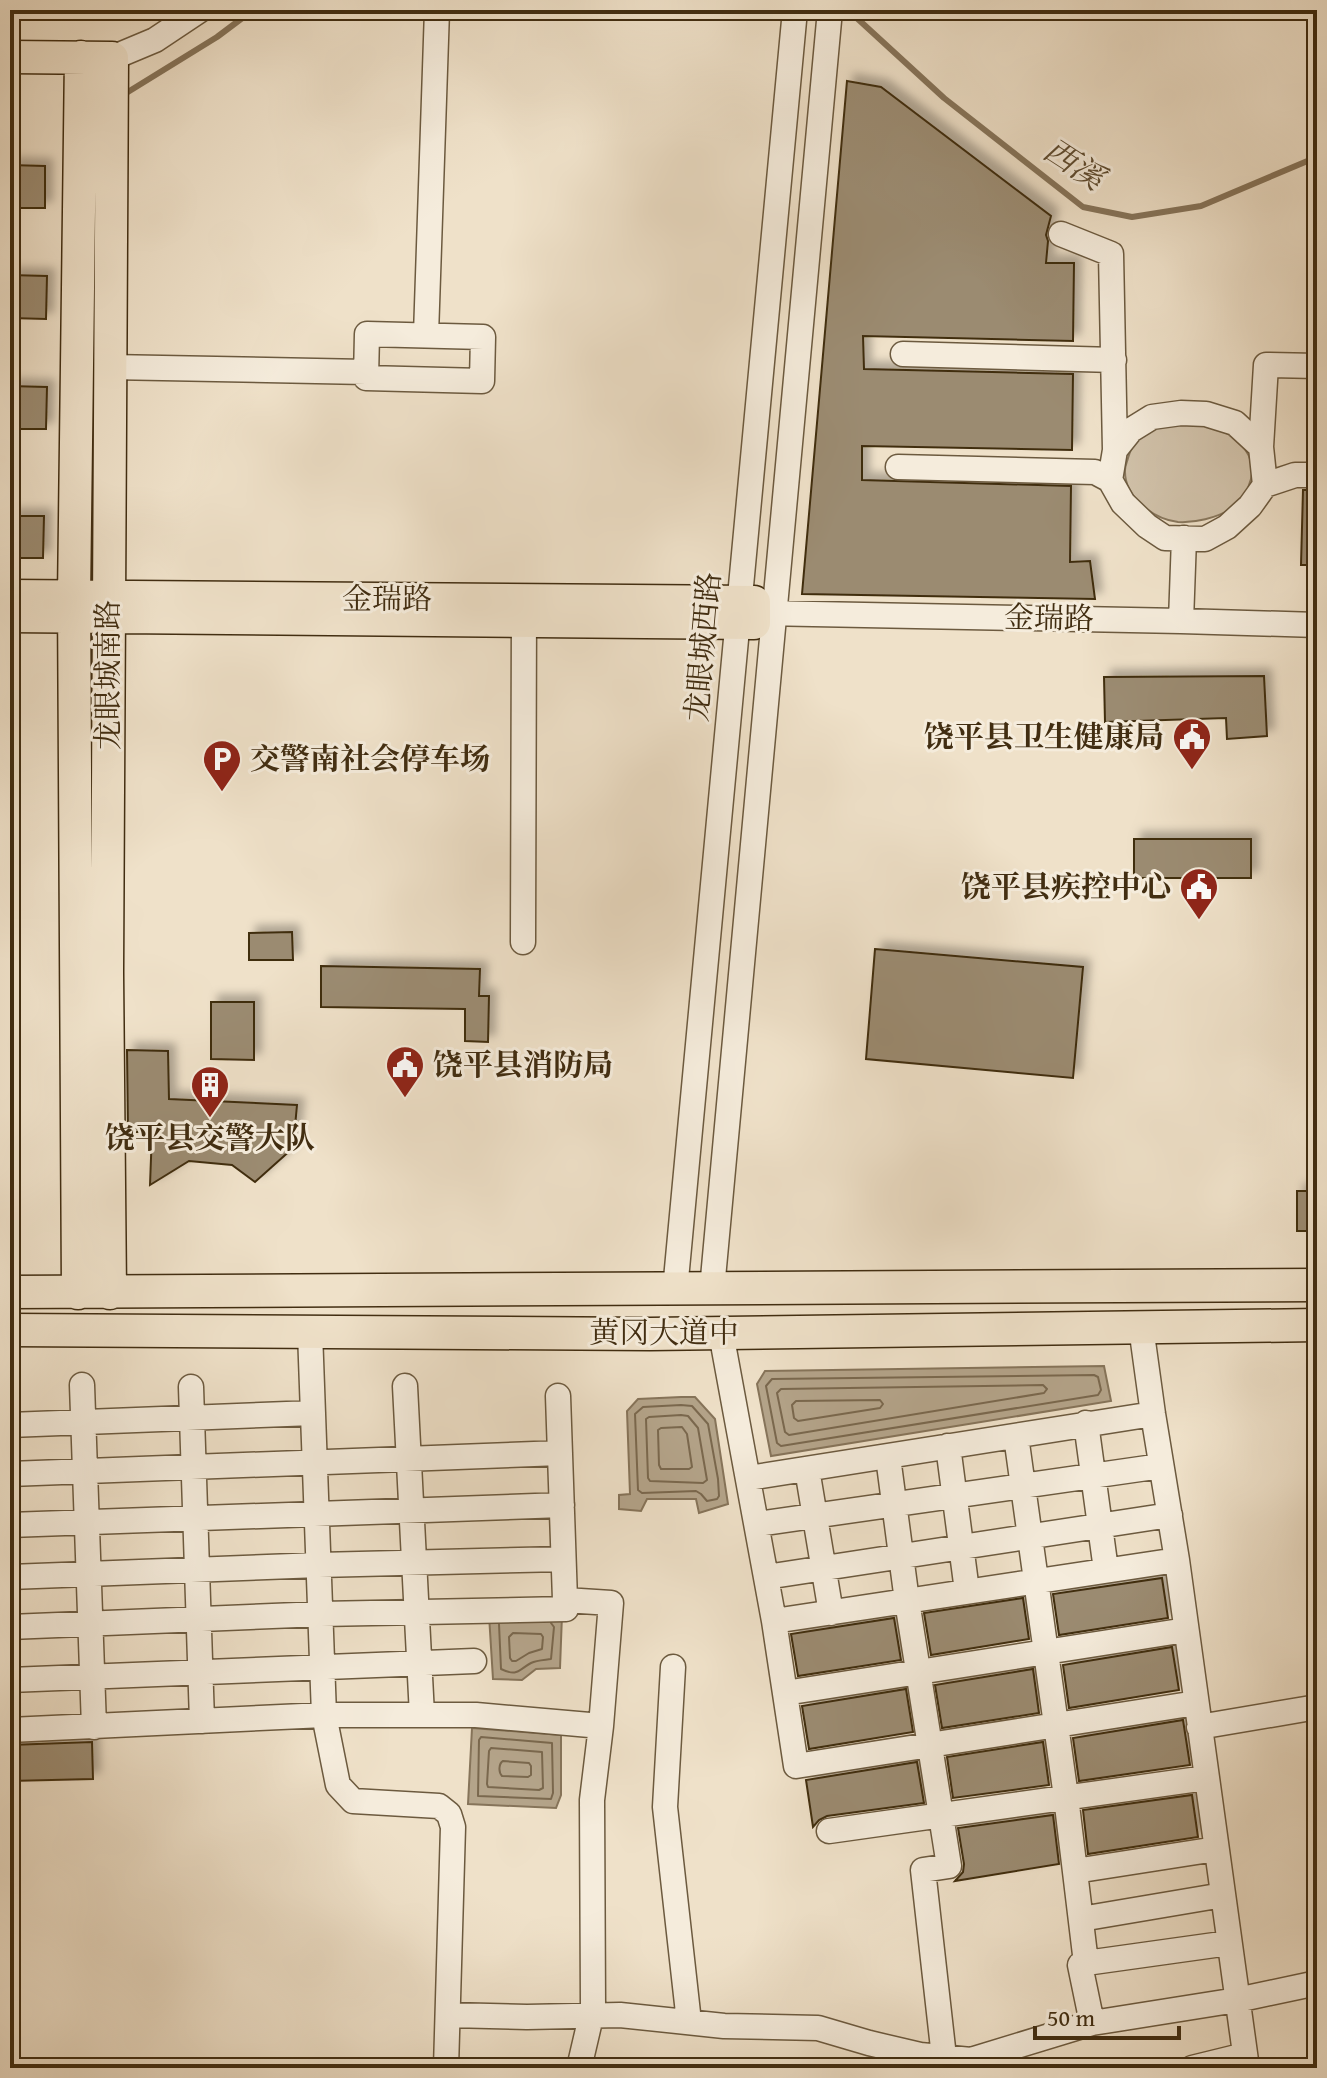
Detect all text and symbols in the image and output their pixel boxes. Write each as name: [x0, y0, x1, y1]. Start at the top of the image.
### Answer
water label: 西溪: [1035, 126, 1116, 202]
street label: 龙眼城西路: [674, 570, 730, 724]
street label: 金瑞路: [342, 576, 432, 620]
street label: 金瑞路: [1004, 594, 1094, 640]
street label: 龙眼城南路: [85, 600, 129, 750]
place label: 饶平县卫生健康局: [924, 714, 1164, 758]
public building icon: 饶平县卫生健康局: [1171, 716, 1213, 771]
place label: 交警南社会停车场: [250, 736, 490, 780]
parking icon: 交警南社会停车场: [201, 738, 243, 793]
place label: 饶平县疾控中心: [961, 864, 1171, 908]
public building icon: 饶平县疾控中心: [1178, 866, 1220, 921]
place label: 饶平县消防局: [433, 1042, 613, 1086]
public building icon: 饶平县消防局: [384, 1044, 426, 1099]
building icon: 饶平县交警大队: [189, 1064, 231, 1119]
place label: 饶平县交警大队: [105, 1115, 315, 1159]
street label: 黄冈大道中: [589, 1310, 739, 1354]
scale bar: [1035, 1990, 1179, 2040]
text: 50 m: [1047, 2000, 1095, 2035]

